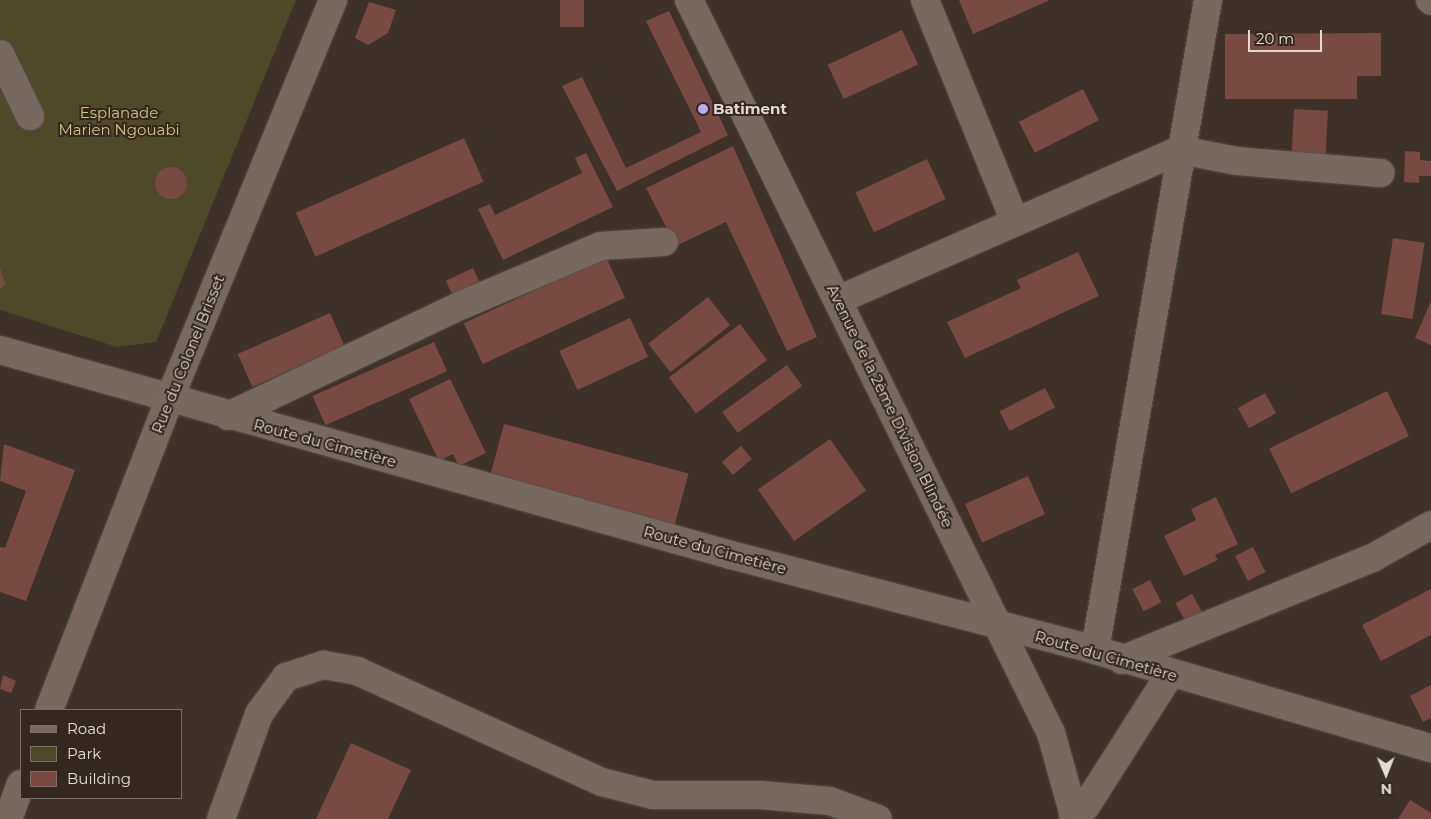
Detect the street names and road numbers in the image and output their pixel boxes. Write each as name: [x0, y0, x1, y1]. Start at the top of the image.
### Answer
street label: Rue du Colonel Brisset: [148, 272, 228, 436]
street label: Avenue de la 2ème Division Blindée: [823, 282, 957, 530]
street label: Route du Cimetière: [252, 415, 398, 471]
street label: Route du Cimetière: [642, 522, 788, 578]
street label: Route du Cimetière: [1033, 627, 1179, 685]

